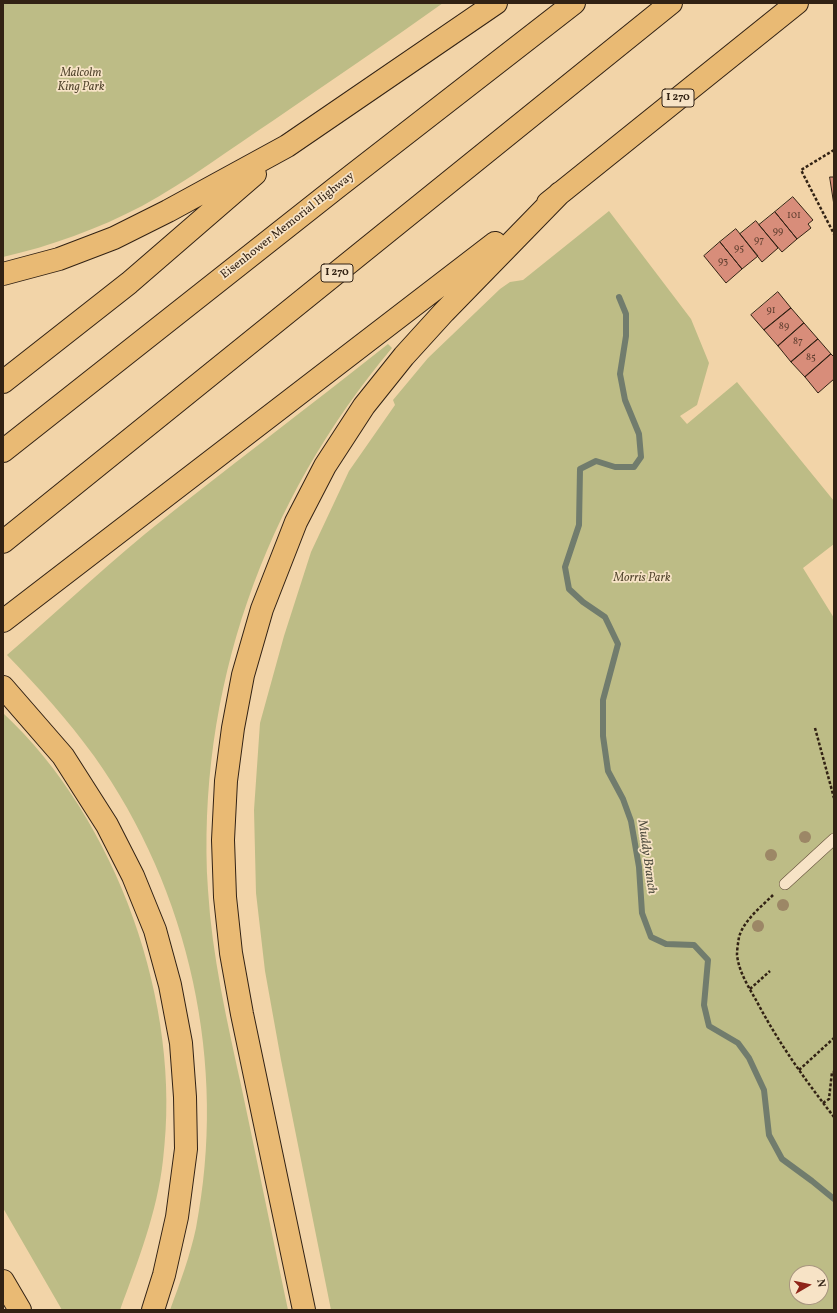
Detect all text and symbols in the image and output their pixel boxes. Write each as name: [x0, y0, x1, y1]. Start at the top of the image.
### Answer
park label: Malcolm King Park: [58, 67, 104, 95]
road number: I 270: [662, 89, 694, 107]
street label: Eisenhower Memorial Highway: [218, 169, 358, 283]
house number: 101: [787, 210, 801, 222]
house number: 99: [773, 226, 783, 238]
house number: 97: [754, 235, 764, 247]
house number: 95: [734, 243, 744, 255]
house number: 93: [718, 256, 728, 268]
road number: I 270: [321, 264, 353, 282]
house number: 91: [766, 305, 776, 317]
house number: 89: [779, 321, 789, 333]
house number: 87: [793, 336, 803, 348]
house number: 85: [806, 352, 816, 364]
park label: Morris Park: [614, 572, 670, 586]
water label: Muddy Branch: [633, 819, 659, 895]
north arrow: [789, 1265, 829, 1305]
text: N: [812, 1278, 828, 1288]

